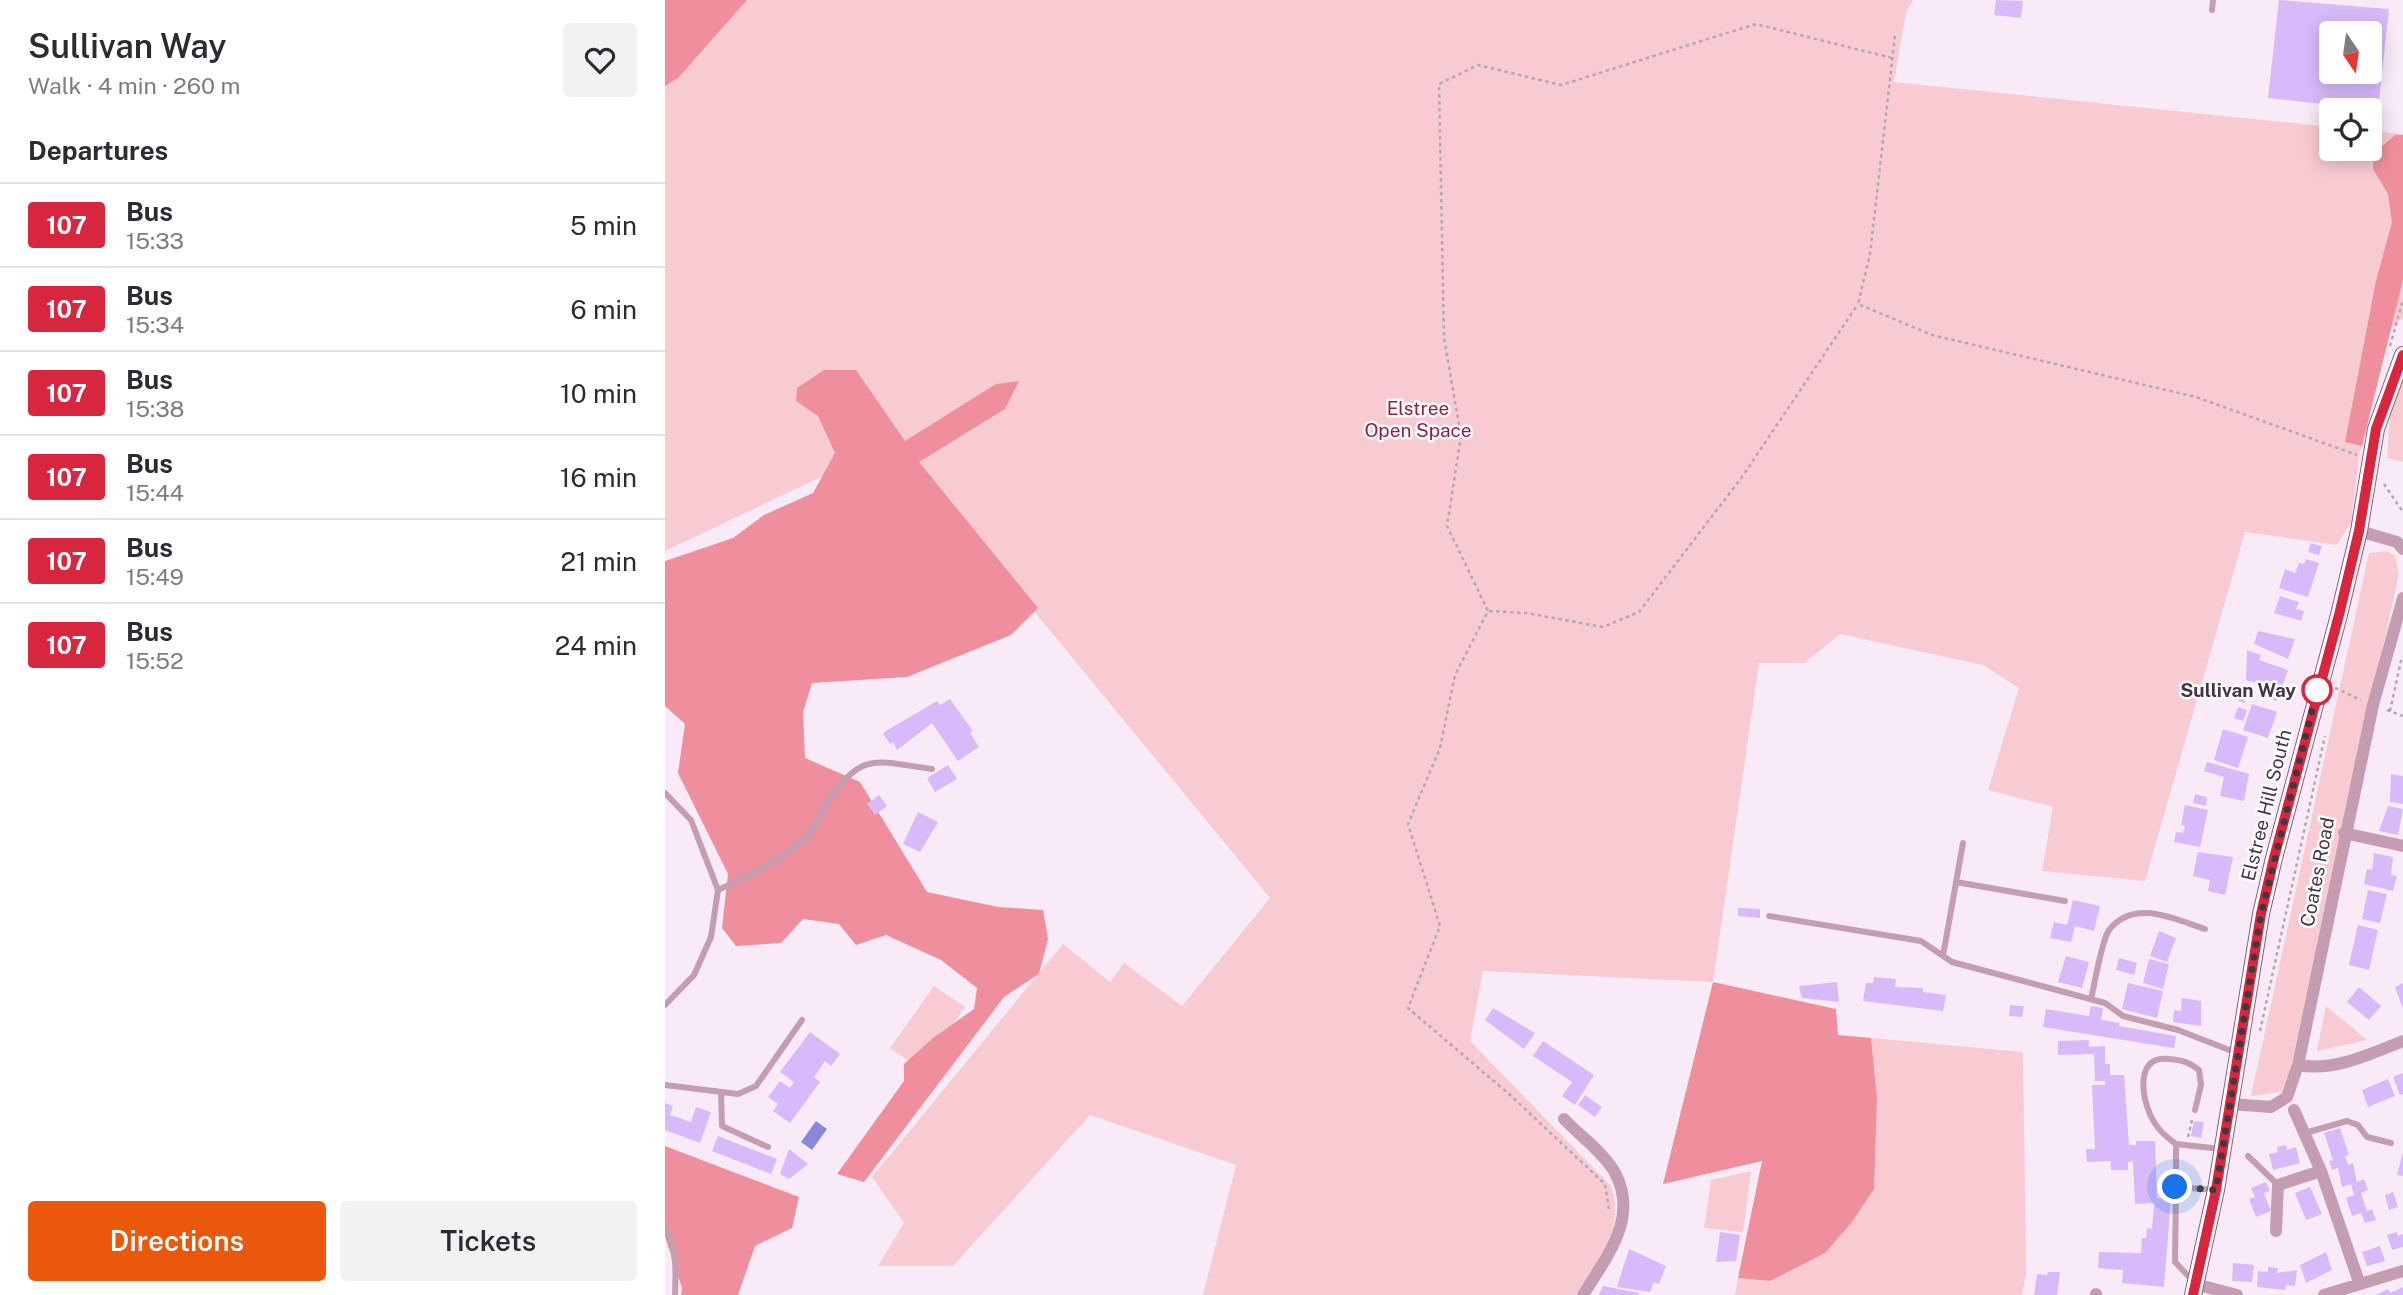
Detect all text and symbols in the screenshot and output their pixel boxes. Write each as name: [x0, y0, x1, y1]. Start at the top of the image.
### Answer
north arrow: [2319, 21, 2382, 84]
map controls: [2319, 21, 2382, 161]
button: heart: [563, 23, 637, 97]
text: Sullivan Way: [28, 27, 226, 65]
text: Walk · 4 min · 260 m: [28, 72, 241, 99]
button: locate: [2319, 98, 2382, 161]
text: Departures: [28, 135, 168, 166]
text: Bus: [126, 196, 173, 227]
text: 5 min: [570, 210, 637, 241]
text: 107: [46, 211, 87, 239]
text: 15:33: [126, 227, 184, 254]
text: Bus: [126, 280, 173, 311]
text: 6 min: [570, 294, 637, 325]
text: 107: [46, 295, 87, 323]
text: 15:34: [126, 311, 184, 338]
text: Bus: [126, 364, 173, 395]
text: 10 min: [560, 378, 637, 409]
text: 107: [46, 379, 87, 407]
text: 15:38: [126, 395, 185, 422]
park label: Elstree Open Space: [1365, 397, 1471, 441]
text: Bus: [126, 448, 173, 479]
text: 16 min: [560, 462, 637, 493]
text: 107: [46, 463, 87, 491]
text: 15:44: [126, 479, 184, 506]
text: Bus: [126, 532, 173, 563]
text: 21 min: [561, 546, 637, 577]
text: 107: [46, 547, 87, 575]
text: 15:49: [126, 563, 184, 590]
text: Bus: [126, 616, 173, 647]
text: 24 min: [555, 630, 637, 661]
text: 107: [46, 631, 87, 659]
text: 15:52: [126, 647, 184, 674]
marker: Sullivan Way: [2302, 675, 2332, 705]
place label: Sullivan Way: [2180, 679, 2296, 701]
street label: Elstree Hill South: [2237, 727, 2295, 883]
street label: Coates Road: [2296, 816, 2338, 928]
your location: [2157, 1169, 2192, 1204]
button: Directions: [28, 1201, 326, 1281]
button: Tickets: [340, 1201, 637, 1281]

